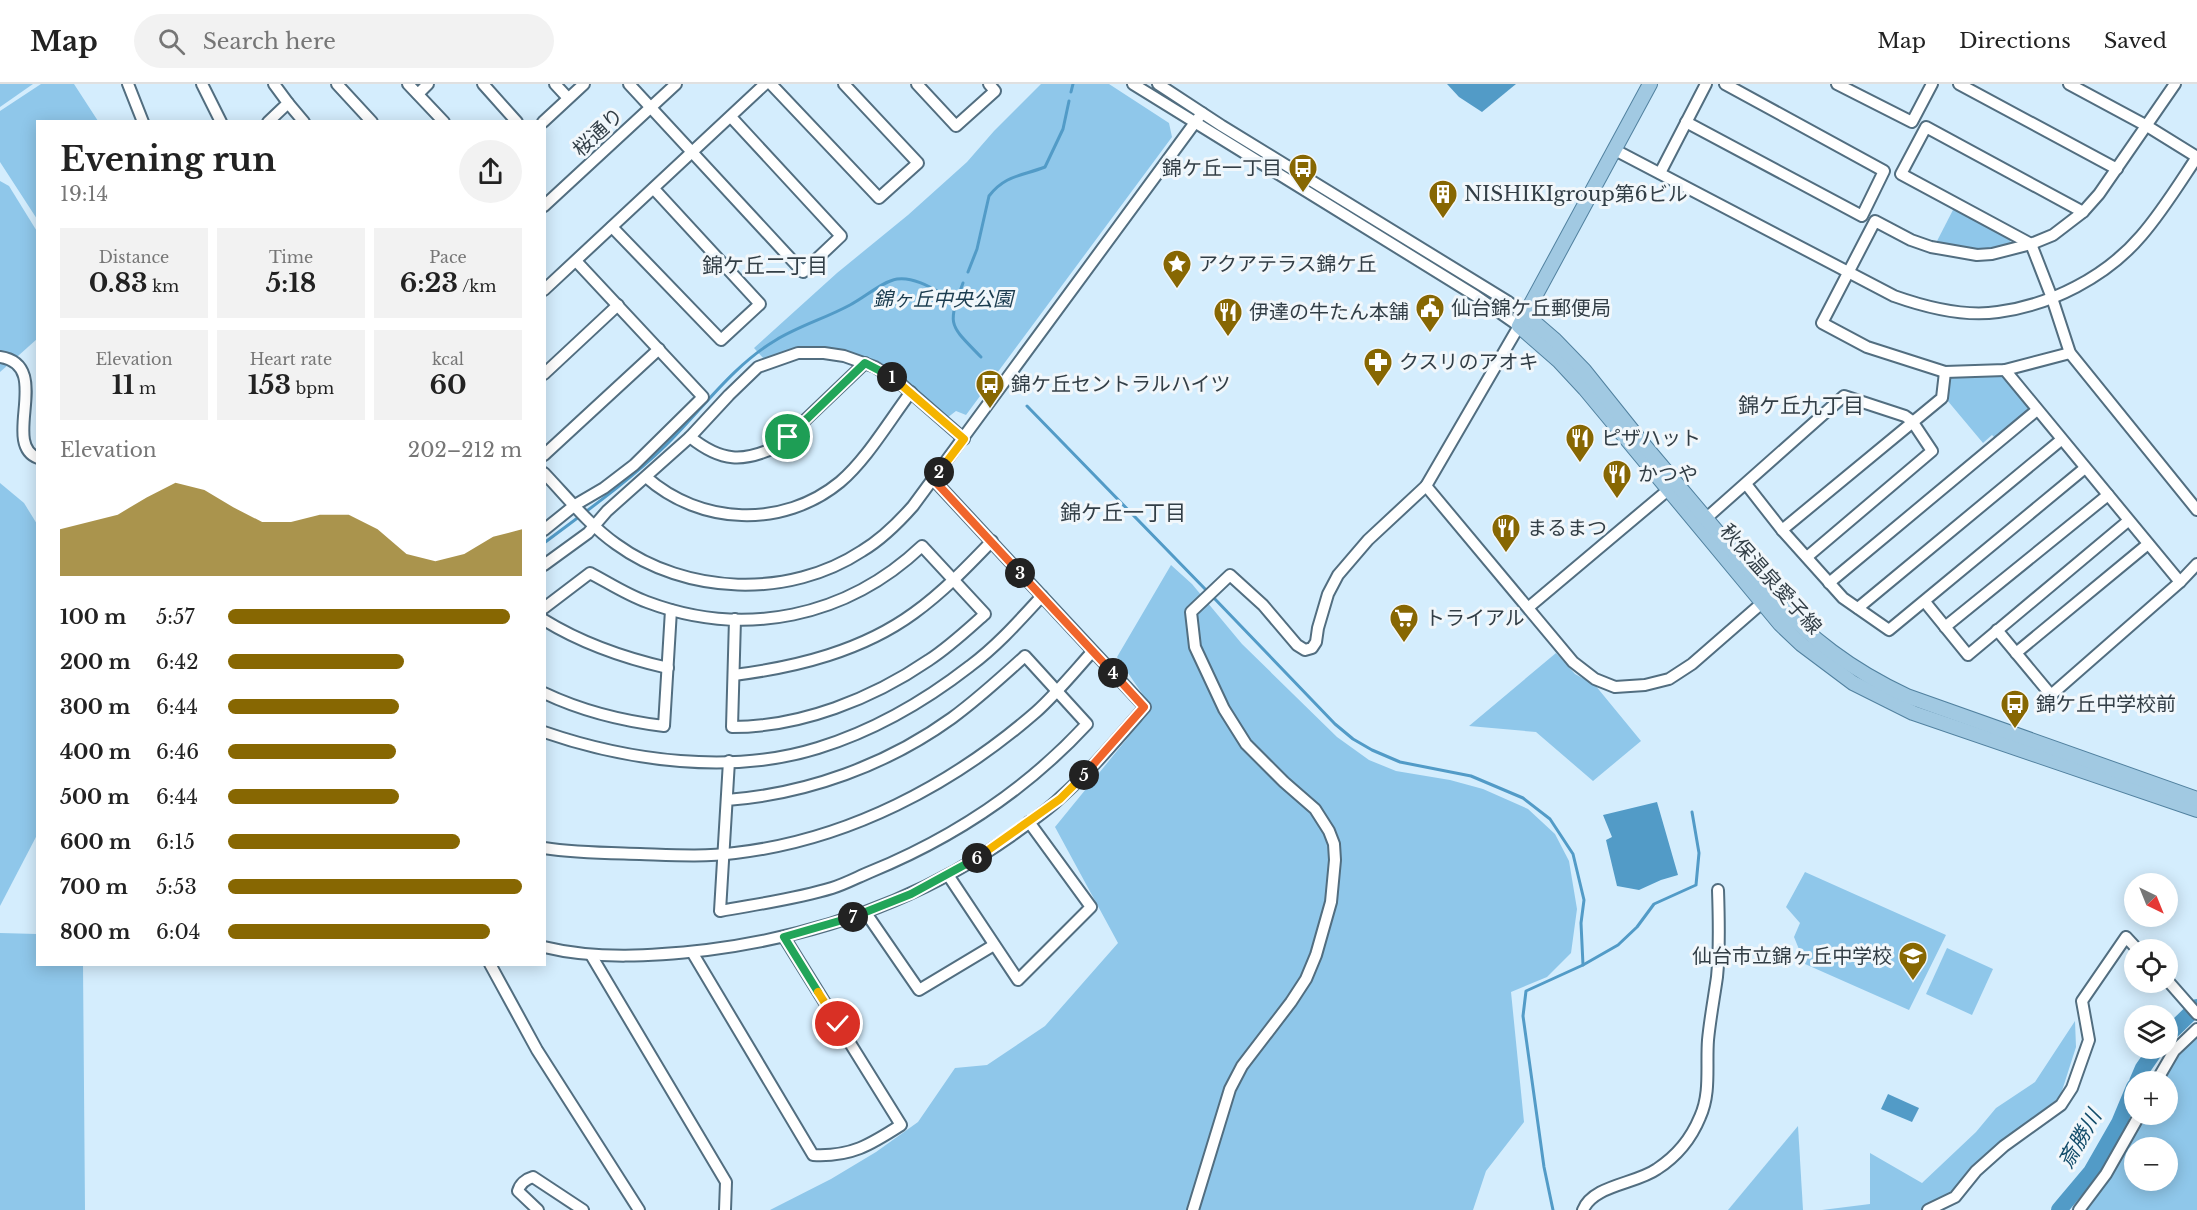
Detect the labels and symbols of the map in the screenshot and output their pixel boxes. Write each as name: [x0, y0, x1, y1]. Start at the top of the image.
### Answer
street label: 桜通り: [568, 103, 628, 161]
bus stop icon: 錦ケ丘一丁目: [1287, 152, 1319, 194]
place label: 錦ケ丘一丁目: [1162, 156, 1282, 180]
building icon: NISHIKIgroup第6ビル: [1427, 178, 1459, 220]
place label: NISHIKIgroup第6ビル: [1464, 182, 1688, 206]
place icon: アクアテラス錦ケ丘: [1161, 248, 1193, 290]
place label: アクアテラス錦ケ丘: [1198, 252, 1377, 276]
district label: 錦ケ丘二丁目: [702, 253, 828, 279]
park label: 錦ヶ丘中央公園: [873, 287, 1016, 311]
public building icon: 仙台錦ケ丘郵便局: [1414, 292, 1446, 334]
restaurant icon: 伊達の牛たん本舗: [1212, 296, 1244, 338]
place label: 仙台錦ケ丘郵便局: [1451, 296, 1611, 320]
place label: 伊達の牛たん本舗: [1249, 300, 1409, 324]
pharmacy icon: クスリのアオキ: [1362, 346, 1394, 388]
place label: クスリのアオキ: [1399, 350, 1538, 374]
pin: 1: [877, 362, 907, 392]
bus stop icon: 錦ケ丘セントラルハイツ: [974, 368, 1006, 410]
place label: 錦ケ丘セントラルハイツ: [1011, 372, 1231, 396]
district label: 錦ケ丘九丁目: [1738, 393, 1864, 419]
pin: [762, 411, 813, 462]
restaurant icon: ピザハット: [1564, 422, 1596, 464]
place label: ピザハット: [1601, 426, 1701, 450]
pin: 2: [924, 457, 954, 487]
restaurant icon: かつや: [1601, 458, 1633, 500]
place label: かつや: [1638, 462, 1698, 486]
district label: 錦ケ丘一丁目: [1060, 500, 1186, 526]
restaurant icon: まるまつ: [1490, 512, 1522, 554]
place label: まるまつ: [1527, 516, 1607, 540]
street label: 秋保温泉愛子線: [1715, 519, 1827, 639]
pin: 3: [1005, 558, 1035, 588]
supermarket icon: トライアル: [1388, 602, 1420, 644]
place label: トライアル: [1425, 606, 1525, 630]
pin: 4: [1098, 658, 1128, 688]
bus stop icon: 錦ケ丘中学校前: [1999, 688, 2031, 730]
place label: 錦ケ丘中学校前: [2036, 692, 2176, 716]
pin: 5: [1069, 760, 1099, 790]
pin: 6: [962, 843, 992, 873]
north arrow: [2124, 873, 2178, 927]
pin: 7: [838, 902, 868, 932]
school or university icon: 仙台市立錦ヶ丘中学校: [1897, 940, 1929, 982]
place label: 仙台市立錦ヶ丘中学校: [1692, 944, 1892, 968]
pin: [812, 998, 863, 1049]
water label: 斎勝川: [2053, 1103, 2108, 1173]

